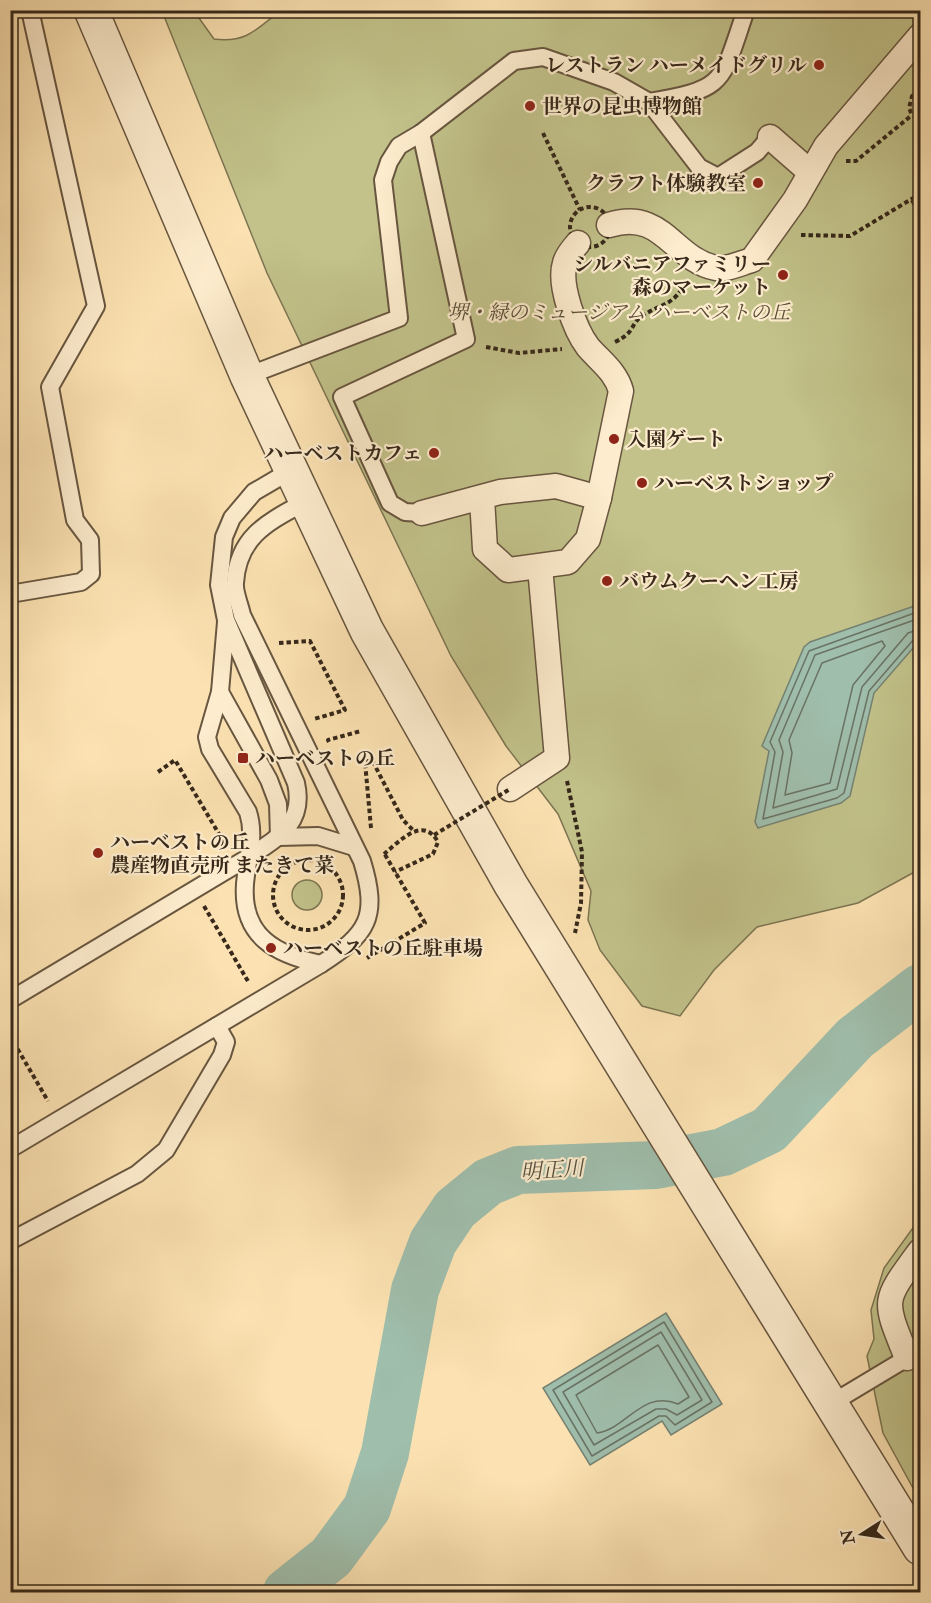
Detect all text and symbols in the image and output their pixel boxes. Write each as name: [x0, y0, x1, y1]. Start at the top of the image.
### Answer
place label: レストラン ハーメイドグリル: [545, 53, 807, 78]
marker: レストラン ハーメイドグリル: [812, 58, 826, 72]
place label: 世界の昆虫博物館: [542, 94, 702, 119]
marker: 世界の昆虫博物館: [523, 99, 537, 113]
place label: クラフト体験教室: [586, 171, 746, 196]
marker: クラフト体験教室: [751, 176, 765, 190]
place label: シルバニアファミリー 森のマーケット: [573, 252, 771, 300]
marker: シルバニアファミリー 森のマーケット: [776, 268, 790, 282]
park label: 堺・緑のミュージアム ハーベストの丘: [448, 300, 791, 325]
place label: 入園ゲート: [626, 427, 726, 452]
marker: 入園ゲート: [607, 432, 621, 446]
place label: ハーベストカフェ: [264, 441, 422, 466]
marker: ハーベストカフェ: [427, 446, 441, 460]
place label: ハーベストショップ: [654, 471, 834, 496]
marker: ハーベストショップ: [635, 476, 649, 490]
place label: バウムクーヘン工房: [619, 569, 799, 594]
marker: バウムクーヘン工房: [600, 574, 614, 588]
place label: ハーベストの丘: [255, 746, 395, 771]
marker: ハーベストの丘: [236, 751, 250, 765]
place label: ハーベストの丘 農産物直売所 またきて菜: [110, 830, 334, 878]
marker: ハーベストの丘 農産物直売所 またきて菜: [91, 846, 105, 860]
place label: ハーベストの丘駐車場: [283, 936, 483, 961]
marker: ハーベストの丘駐車場: [264, 941, 278, 955]
water label: 明正川: [520, 1155, 586, 1186]
north arrow: [832, 1504, 892, 1564]
text: N: [837, 1527, 860, 1547]

